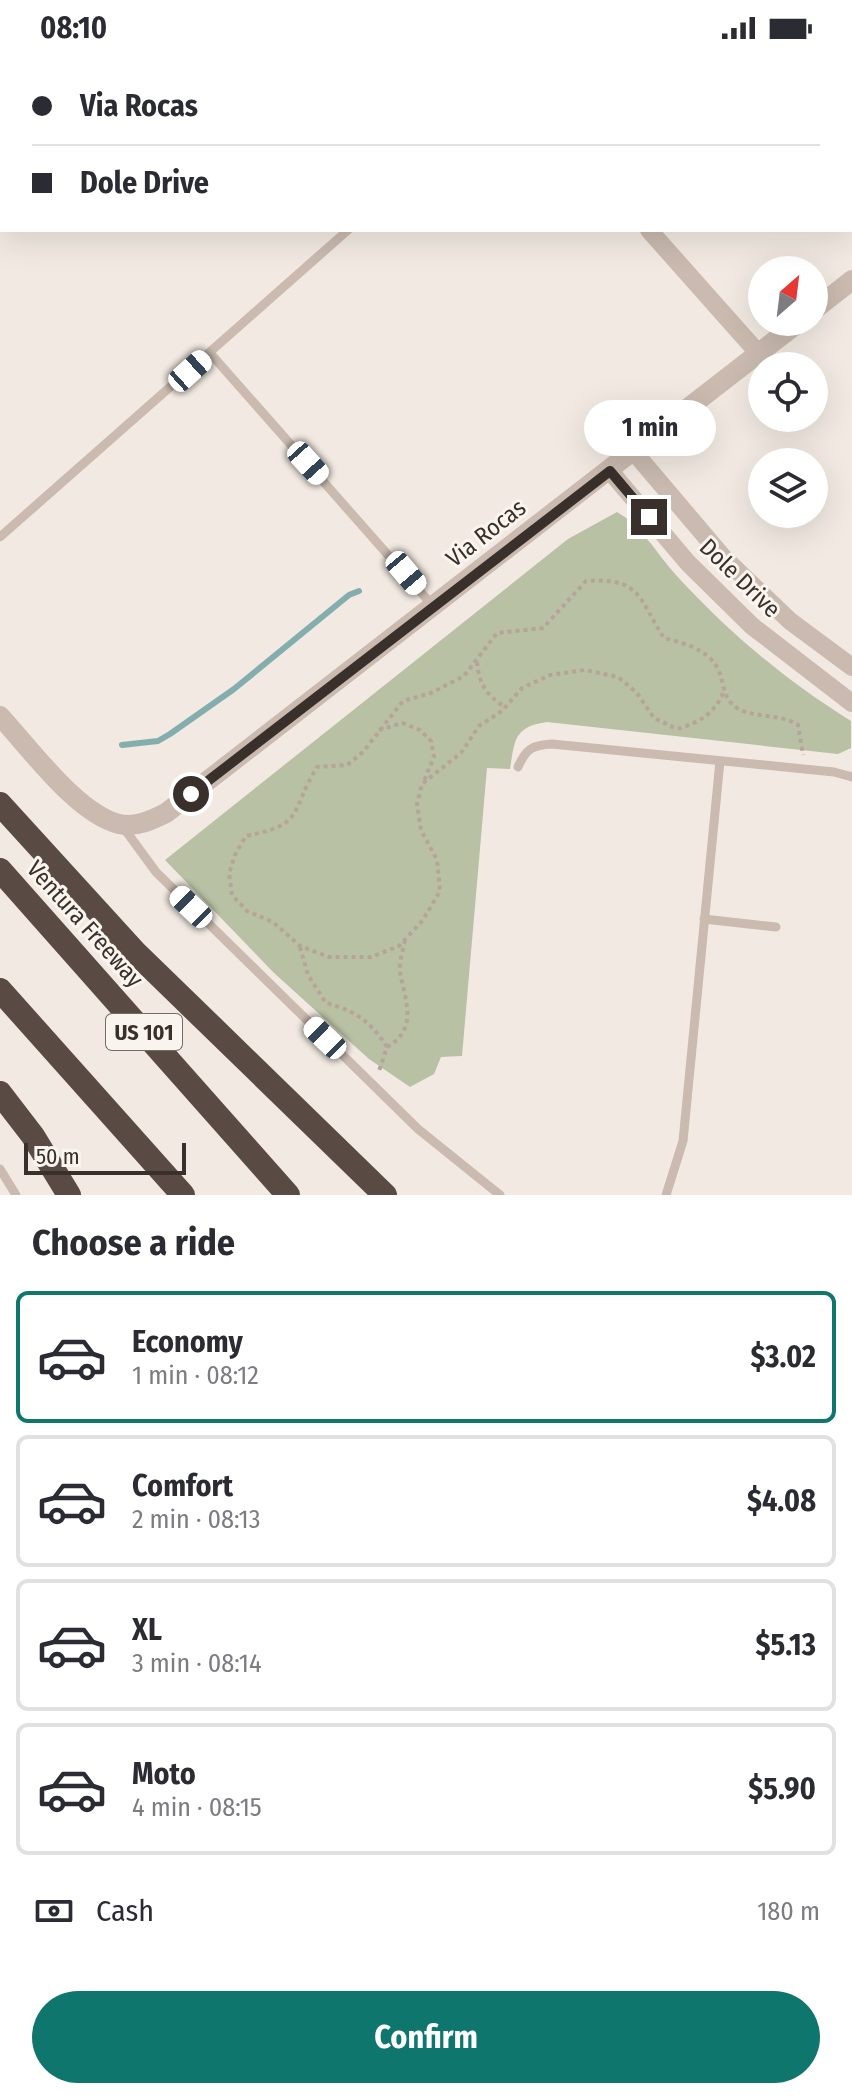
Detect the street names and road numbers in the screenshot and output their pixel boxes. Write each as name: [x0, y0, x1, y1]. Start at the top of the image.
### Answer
street label: Via Rocas: [441, 493, 531, 573]
street label: Dole Drive: [694, 533, 786, 623]
street label: Ventura Freeway: [21, 855, 149, 993]
road number: US 101: [106, 1014, 182, 1050]

